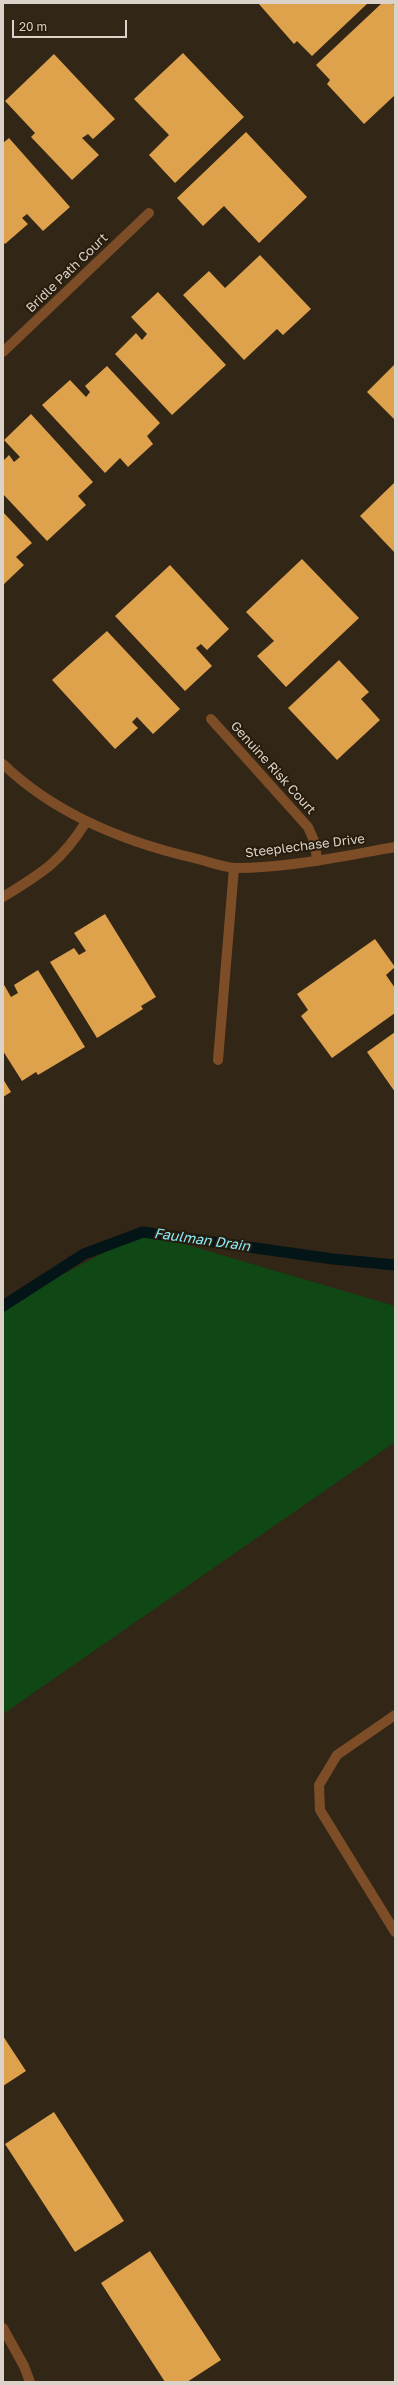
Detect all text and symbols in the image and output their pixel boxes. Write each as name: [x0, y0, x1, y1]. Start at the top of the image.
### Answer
scale bar: [14, 12, 129, 38]
text: 20 m: [19, 19, 47, 34]
street label: Bridle Path Court: [23, 230, 111, 316]
street label: Genuine Risk Court: [227, 718, 319, 818]
street label: Steeplechase Drive: [244, 831, 366, 861]
water label: Faulman Drain: [153, 1225, 251, 1255]

